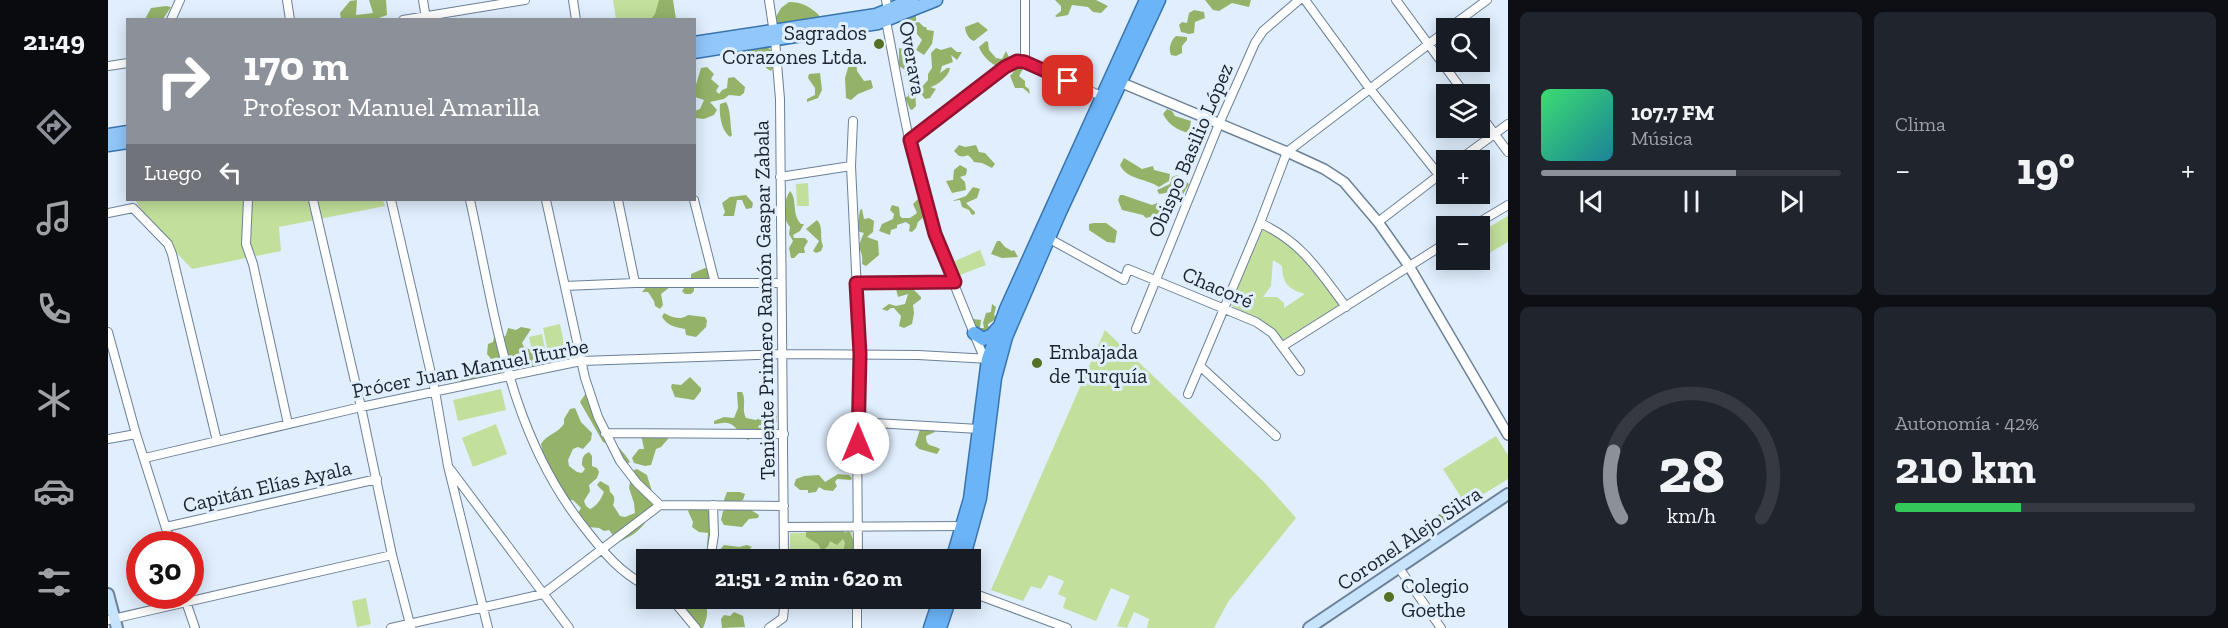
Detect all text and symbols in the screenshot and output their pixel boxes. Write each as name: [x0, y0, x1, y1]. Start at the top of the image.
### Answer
map controls: [1436, 18, 1490, 270]
button: search: [1436, 18, 1490, 72]
street label: Overava: [894, 19, 932, 97]
place label: Sagrados Corazones Ltda.: [722, 20, 867, 69]
text: 21:49: [23, 25, 85, 57]
marker: Sagrados Corazones Ltda.: [872, 37, 886, 51]
text: 170 m: [243, 40, 349, 91]
icon: right: [144, 42, 222, 120]
pin: [1042, 55, 1093, 106]
street label: Obispo Basilio López: [1142, 59, 1238, 241]
icon: arrive: [1051, 64, 1084, 97]
button: layers: [1436, 84, 1490, 138]
text: Profesor Manuel Amarilla: [243, 91, 540, 123]
text: 107.7 FM: [1631, 99, 1714, 126]
icon: directions: [33, 106, 75, 148]
text: Clima: [1895, 112, 1946, 136]
street label: Teniente Primero Ramón Gaspar Zabala: [748, 120, 780, 480]
text: Música: [1631, 126, 1693, 150]
text: 19°: [2017, 142, 2075, 196]
button: +: [1436, 150, 1490, 204]
text: −: [1895, 150, 1910, 189]
text: +: [2181, 150, 2195, 189]
icon: left: [214, 156, 247, 189]
text: Luego: [144, 159, 202, 186]
icon: previous: [1575, 185, 1608, 218]
icon: pause: [1675, 185, 1708, 218]
icon: next: [1775, 185, 1808, 218]
icon: music: [33, 197, 75, 239]
button: −: [1436, 216, 1490, 270]
street label: Chacoré: [1179, 261, 1257, 313]
icon: phone: [33, 288, 75, 330]
street label: Prócer Juan Manuel Iturbe: [350, 333, 590, 403]
place label: Embajada de Turquía: [1049, 339, 1147, 388]
marker: Embajada de Turquía: [1030, 356, 1044, 370]
icon: climate: [33, 379, 75, 421]
position arrow: [826, 411, 890, 475]
text: Autonomía · 42%: [1895, 411, 2039, 435]
text: 28: [1657, 433, 1725, 508]
text: 210 km: [1895, 441, 2036, 495]
street label: Capitán Elías Ayala: [180, 454, 354, 518]
icon: car: [33, 470, 75, 512]
street label: Coronel Alejo Silva: [1332, 480, 1486, 596]
text: km/h: [1667, 504, 1715, 529]
speed limit sign: 30: [126, 531, 204, 609]
icon: filters: [33, 561, 75, 603]
text: 21:51 · 2 min · 620 m: [715, 565, 902, 592]
place label: Colegio Goethe: [1401, 573, 1469, 622]
marker: Colegio Goethe: [1382, 590, 1396, 604]

